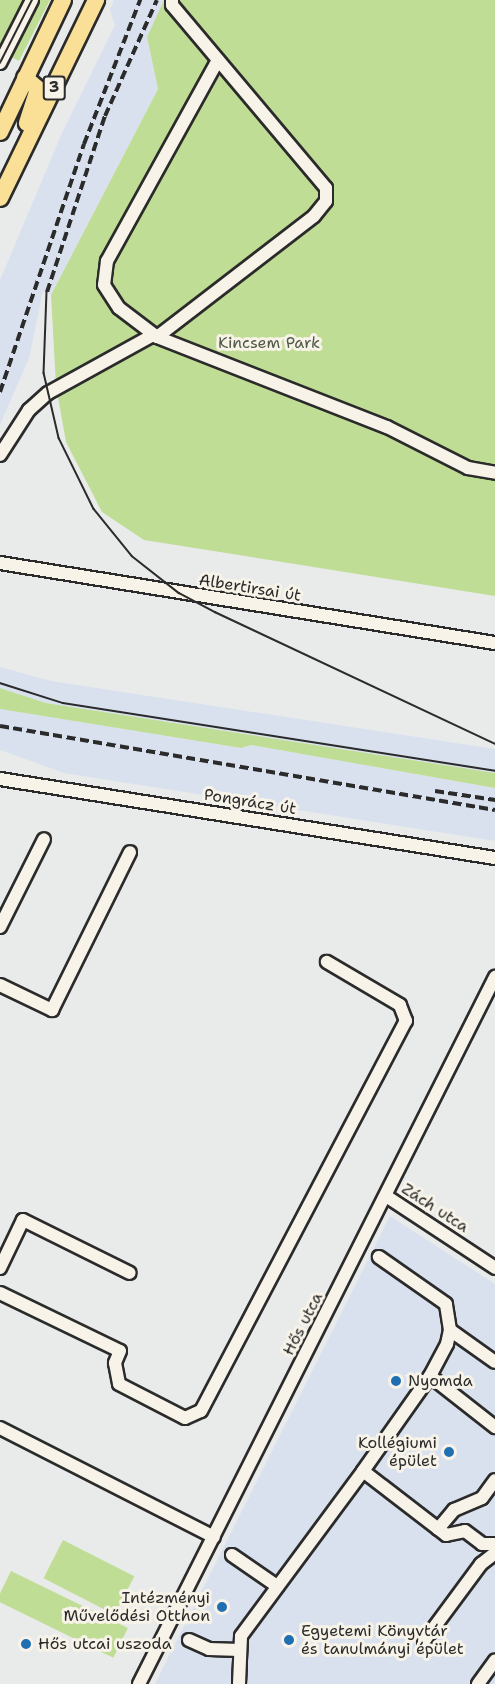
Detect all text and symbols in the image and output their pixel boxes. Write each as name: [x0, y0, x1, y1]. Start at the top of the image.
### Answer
road number: 3: [42, 76, 66, 100]
park label: Kincsem Park: [218, 333, 320, 353]
street label: Albertirsai út: [197, 570, 303, 606]
street label: Pongrácz út: [202, 785, 298, 819]
street label: Zách utca: [398, 1179, 472, 1237]
street label: Hős utca: [279, 1289, 327, 1359]
place label: Nyomda: [408, 1371, 473, 1391]
marker: Nyomda: [389, 1374, 403, 1388]
place label: Kollégiumi épület: [358, 1433, 437, 1471]
marker: Kollégiumi épület: [442, 1445, 456, 1459]
place label: Intézményi Művelődési Otthon: [63, 1588, 210, 1626]
marker: Intézményi Művelődési Otthon: [215, 1600, 229, 1614]
place label: Egyetemi Könyvtár és tanulmányi épület: [301, 1621, 464, 1659]
marker: Egyetemi Könyvtár és tanulmányi épület: [282, 1633, 296, 1647]
place label: Hős utcai uszoda: [38, 1634, 172, 1654]
marker: Hős utcai uszoda: [19, 1637, 33, 1651]

